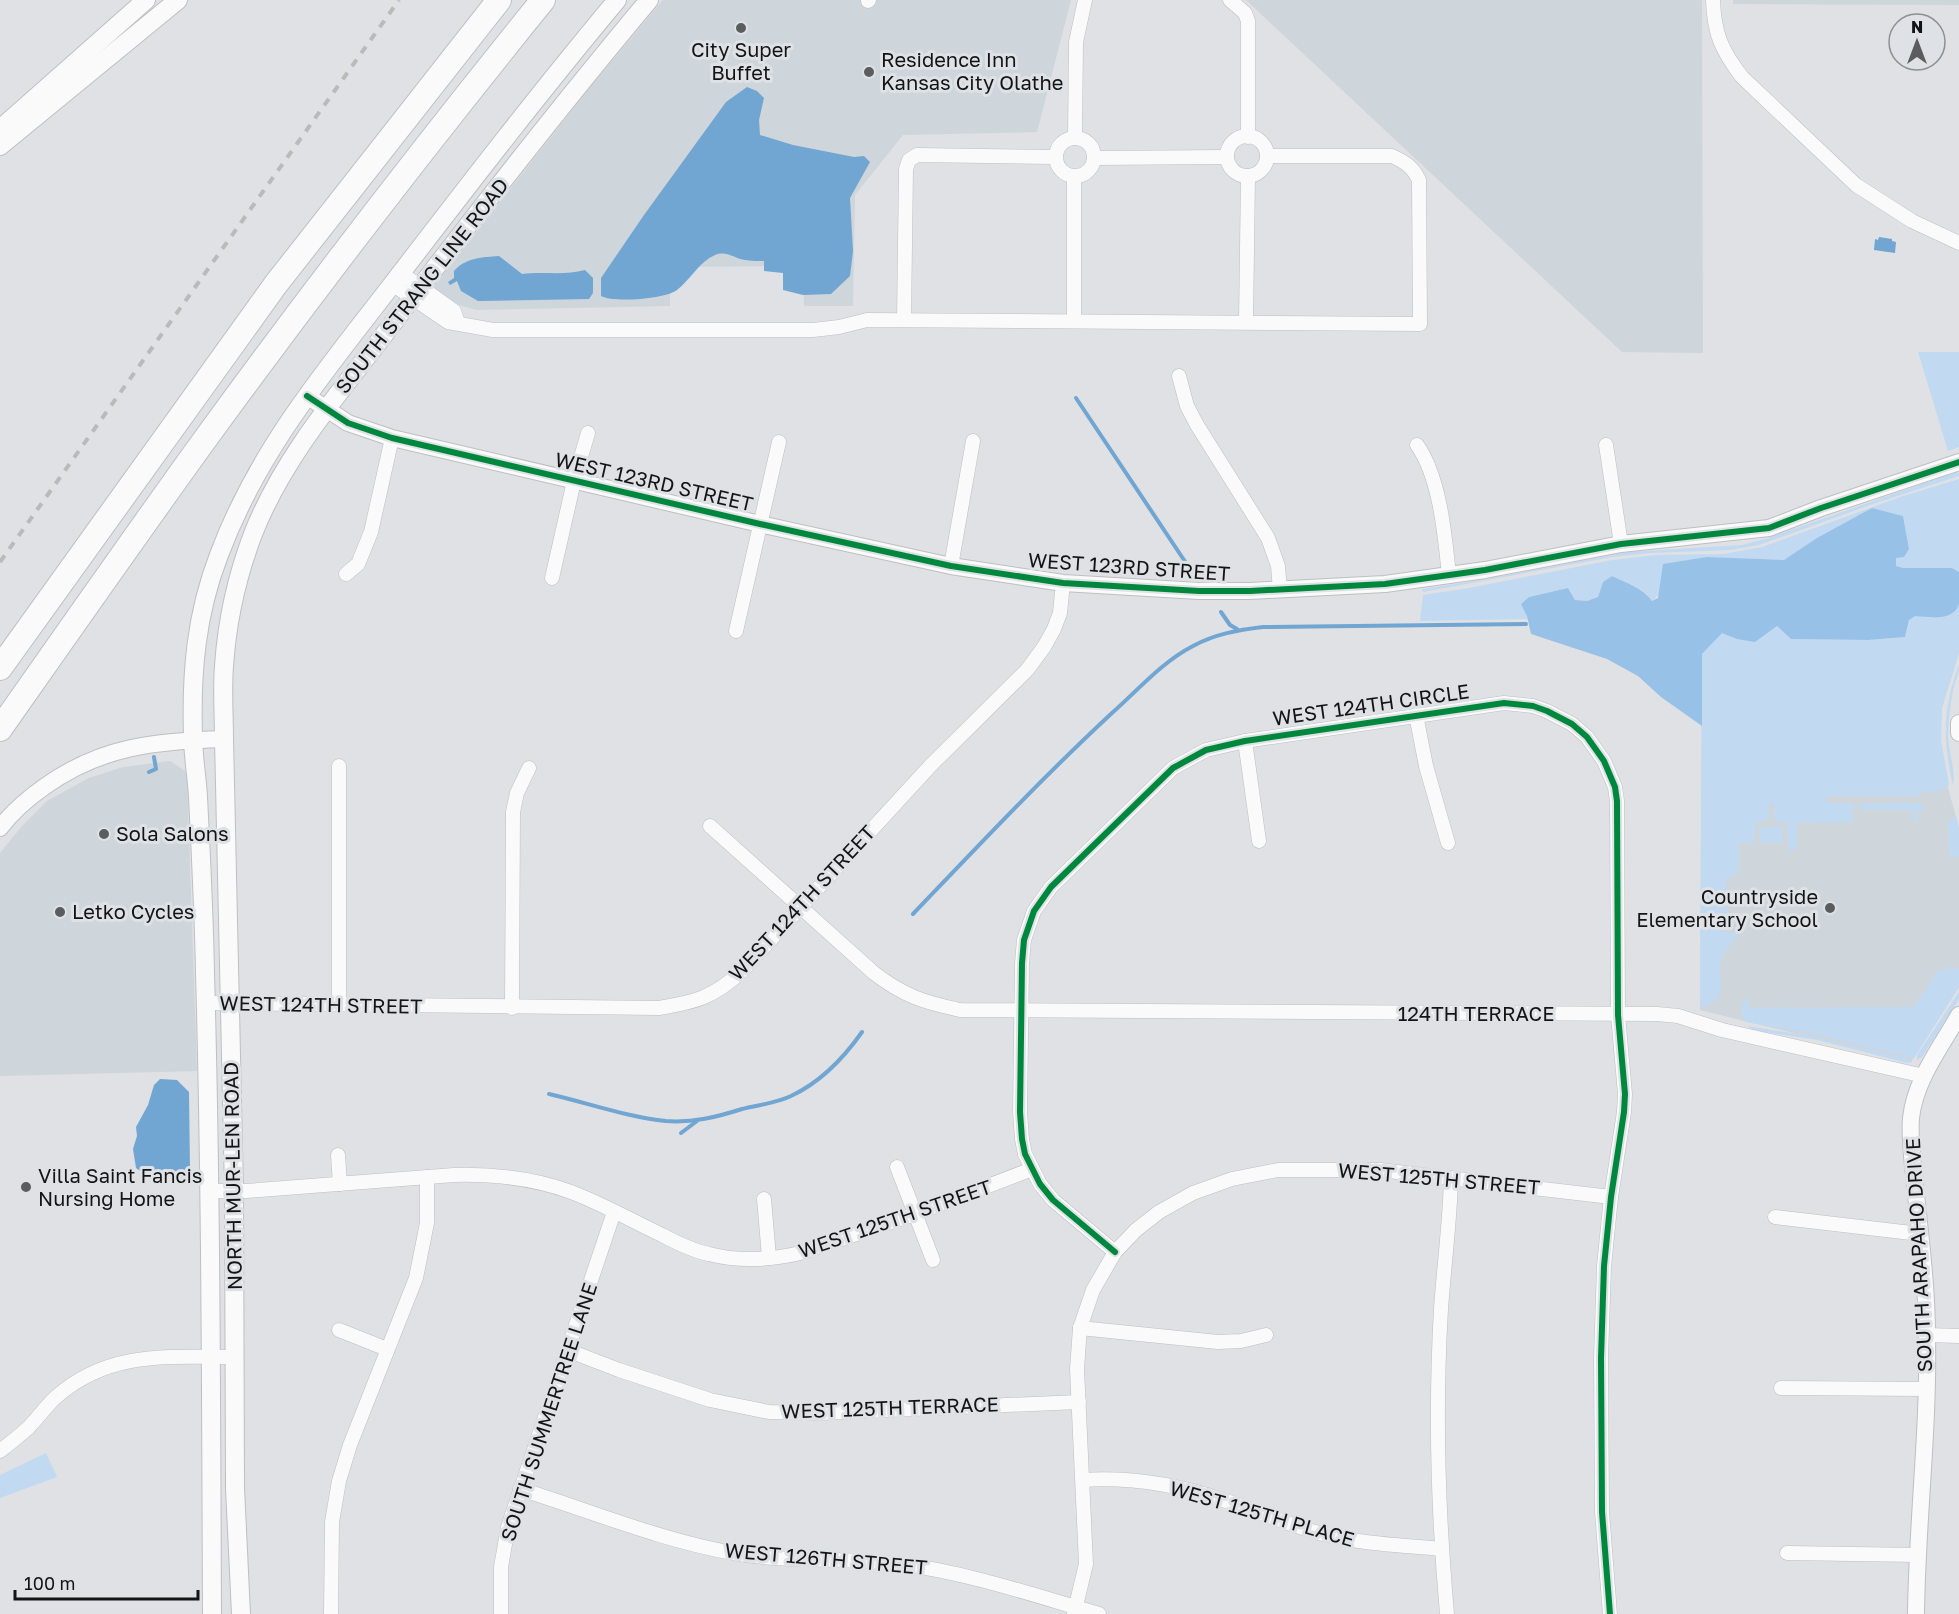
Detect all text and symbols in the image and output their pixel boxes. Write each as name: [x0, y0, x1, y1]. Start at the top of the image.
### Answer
north arrow: [1887, 12, 1947, 72]
text: N: [1911, 17, 1923, 37]
marker: City Super Buffet: [734, 21, 748, 35]
place label: City Super Buffet: [691, 37, 791, 84]
place label: Residence Inn Kansas City Olathe: [881, 47, 1063, 94]
marker: Residence Inn Kansas City Olathe: [862, 65, 876, 79]
street label: SOUTH STRANG LINE ROAD: [330, 173, 513, 398]
street label: WEST 123RD STREET: [553, 447, 756, 516]
street label: WEST 123RD STREET: [1027, 547, 1231, 585]
street label: WEST 124TH CIRCLE: [1271, 678, 1471, 730]
street label: WEST 124TH STREET: [723, 820, 879, 985]
place label: Sola Salons: [116, 821, 229, 845]
marker: Sola Salons: [97, 827, 111, 841]
place label: Countryside Elementary School: [1636, 884, 1818, 931]
place label: Letko Cycles: [72, 899, 194, 923]
marker: Countryside Elementary School: [1823, 901, 1837, 915]
marker: Letko Cycles: [53, 905, 67, 919]
street label: WEST 124TH STREET: [219, 990, 423, 1018]
street label: 124TH TERRACE: [1398, 1001, 1554, 1025]
street label: NORTH MUR-LEN ROAD: [218, 1062, 246, 1290]
street label: SOUTH ARAPAHO DRIVE: [1900, 1137, 1936, 1373]
street label: WEST 125TH STREET: [1337, 1157, 1541, 1199]
place label: Villa Saint Fancis Nursing Home: [38, 1163, 202, 1210]
street label: WEST 125TH STREET: [795, 1174, 994, 1262]
marker: Villa Saint Fancis Nursing Home: [19, 1180, 33, 1194]
street label: SOUTH SUMMERTREE LANE: [495, 1279, 601, 1544]
street label: WEST 125TH TERRACE: [781, 1391, 999, 1423]
street label: WEST 125TH PLACE: [1167, 1475, 1357, 1551]
street label: WEST 126TH STREET: [724, 1537, 928, 1579]
scale bar: [15, 1563, 198, 1601]
text: 100 m: [24, 1572, 75, 1594]

